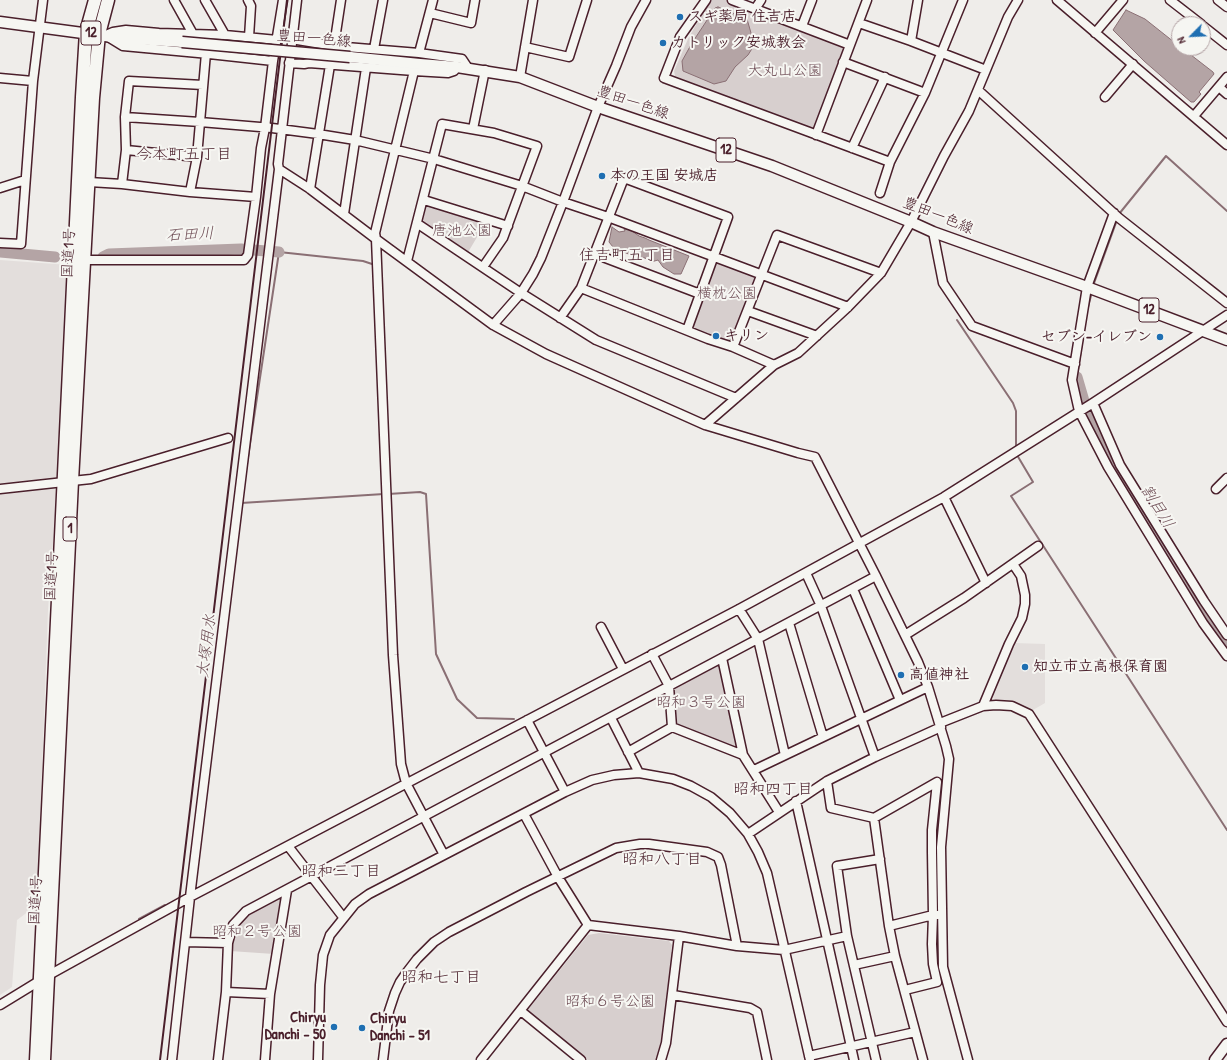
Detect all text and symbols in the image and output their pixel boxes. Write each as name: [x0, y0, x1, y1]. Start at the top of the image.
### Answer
place label: スギ薬局 住吉店: [688, 8, 796, 26]
marker: スギ薬局 住吉店: [675, 12, 685, 22]
north arrow: [1171, 16, 1211, 56]
road number: 12: [81, 21, 101, 45]
street label: 豊田一色線: [276, 27, 352, 51]
place label: カトリック安城教会: [671, 34, 806, 52]
text: N: [1173, 35, 1189, 46]
marker: カトリック安城教会: [658, 38, 668, 48]
park label: 大丸山公園: [748, 62, 822, 80]
street label: 豊田一色線: [595, 82, 671, 124]
road number: 12: [716, 138, 736, 162]
district label: 今本町五丁目: [136, 145, 232, 165]
place label: 本の王国 安城店: [610, 167, 718, 185]
marker: 本の王国 安城店: [597, 171, 607, 181]
street label: 豊田一色線: [900, 194, 976, 238]
park label: 唐池公園: [432, 222, 492, 240]
water label: 石田川: [166, 224, 214, 246]
street label: 国道1号: [59, 227, 79, 279]
district label: 住吉町五丁目: [579, 246, 675, 266]
park label: 横枕公園: [697, 285, 757, 303]
road number: 12: [1139, 298, 1159, 322]
place label: キリン: [724, 327, 769, 345]
place label: セブン-イレブン: [1041, 328, 1152, 346]
marker: キリン: [711, 331, 721, 341]
marker: セブン-イレブン: [1155, 332, 1165, 342]
water label: 割目川: [1136, 482, 1178, 532]
road number: 1: [63, 517, 77, 541]
street label: 国道1号: [42, 550, 62, 602]
water label: 大塚用水: [194, 613, 220, 679]
place label: 知立市立高根保育園: [1033, 658, 1168, 676]
marker: 知立市立高根保育園: [1020, 662, 1030, 672]
place label: 高値神社: [909, 666, 969, 684]
marker: 高値神社: [896, 670, 906, 680]
park label: 昭和３号公園: [656, 694, 746, 712]
district label: 昭和四丁目: [733, 780, 813, 800]
district label: 昭和八丁目: [622, 850, 702, 870]
district label: 昭和三丁目: [301, 862, 381, 882]
street label: 国道1号: [26, 874, 46, 926]
park label: 昭和２号公園: [212, 923, 302, 941]
district label: 昭和七丁目: [401, 968, 481, 988]
park label: 昭和６号公園: [565, 993, 655, 1011]
place label: Chiryu Danchi - 50: [265, 1009, 326, 1044]
place label: Chiryu Danchi - 51: [370, 1010, 430, 1045]
marker: Chiryu Danchi - 50: [329, 1022, 339, 1032]
marker: Chiryu Danchi - 51: [357, 1023, 367, 1033]

